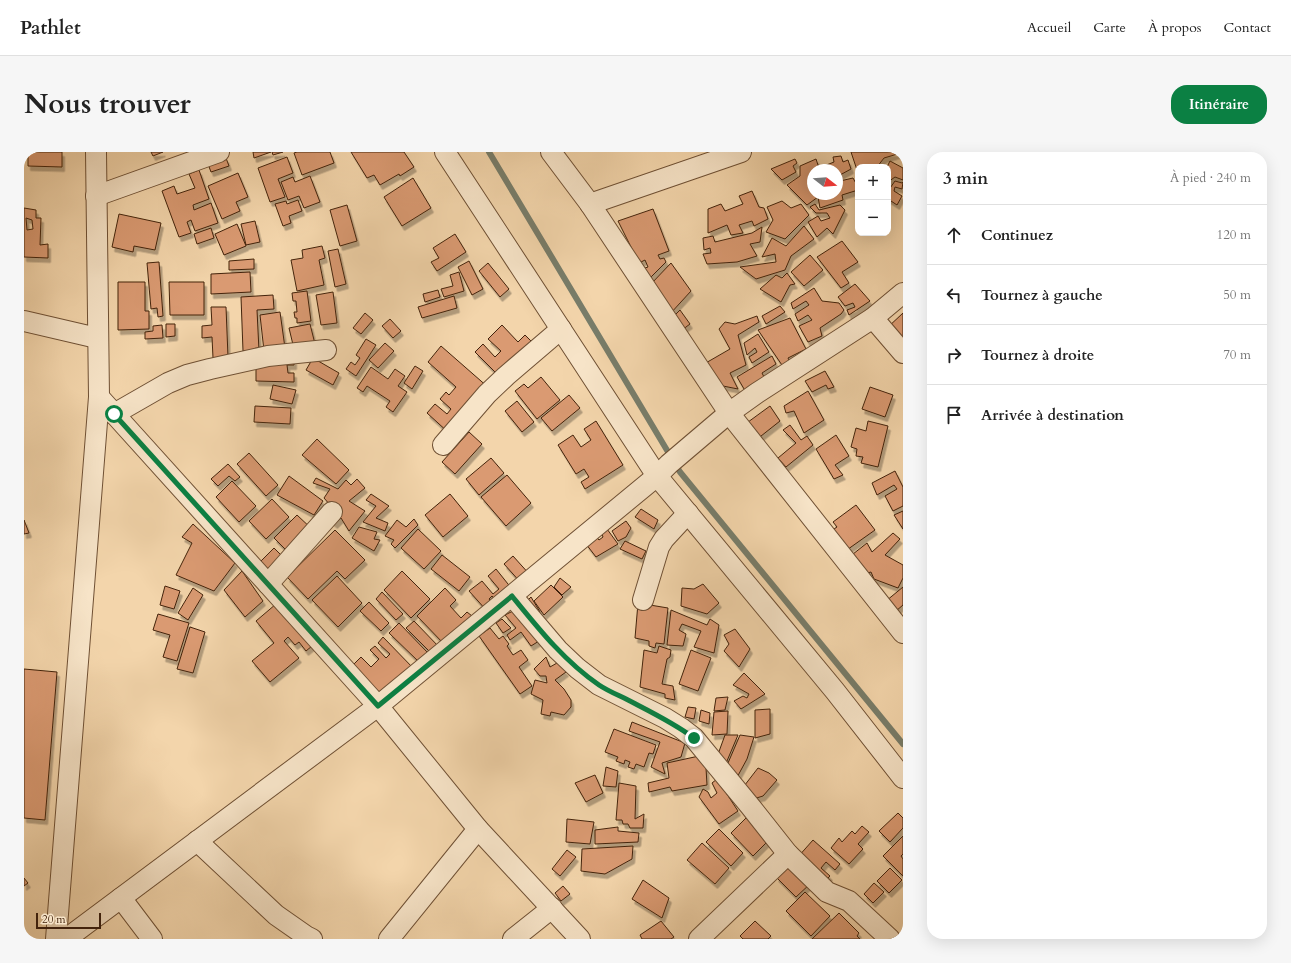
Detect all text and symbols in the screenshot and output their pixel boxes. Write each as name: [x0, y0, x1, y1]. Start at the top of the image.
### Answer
text: Pathlet: [20, 15, 81, 41]
text: Accueil: [1027, 18, 1071, 37]
text: Carte: [1093, 18, 1126, 37]
text: À propos: [1148, 18, 1201, 37]
text: Contact: [1223, 18, 1271, 37]
text: Nous trouver: [24, 85, 191, 123]
button: Itinéraire: [1171, 85, 1267, 124]
north arrow: [807, 164, 843, 200]
map controls: [855, 164, 891, 236]
button: +: [855, 164, 891, 200]
text: 3 min: [943, 167, 988, 190]
text: À pied · 240 m: [1170, 169, 1251, 187]
button: −: [855, 200, 891, 236]
icon: ahead: [943, 224, 965, 246]
text: Continuez: [981, 225, 1053, 245]
text: 120 m: [1217, 226, 1251, 244]
icon: left: [943, 284, 965, 306]
text: Tournez à gauche: [981, 285, 1103, 305]
text: 50 m: [1223, 286, 1251, 304]
icon: right: [943, 344, 965, 366]
text: Tournez à droite: [981, 345, 1094, 365]
text: 70 m: [1223, 346, 1251, 364]
icon: arrive: [943, 404, 965, 426]
route start: [105, 405, 123, 423]
text: Arrivée à destination: [981, 405, 1124, 425]
route end: [685, 729, 703, 747]
scale bar: [36, 911, 101, 930]
text: 20 m: [42, 912, 66, 927]

